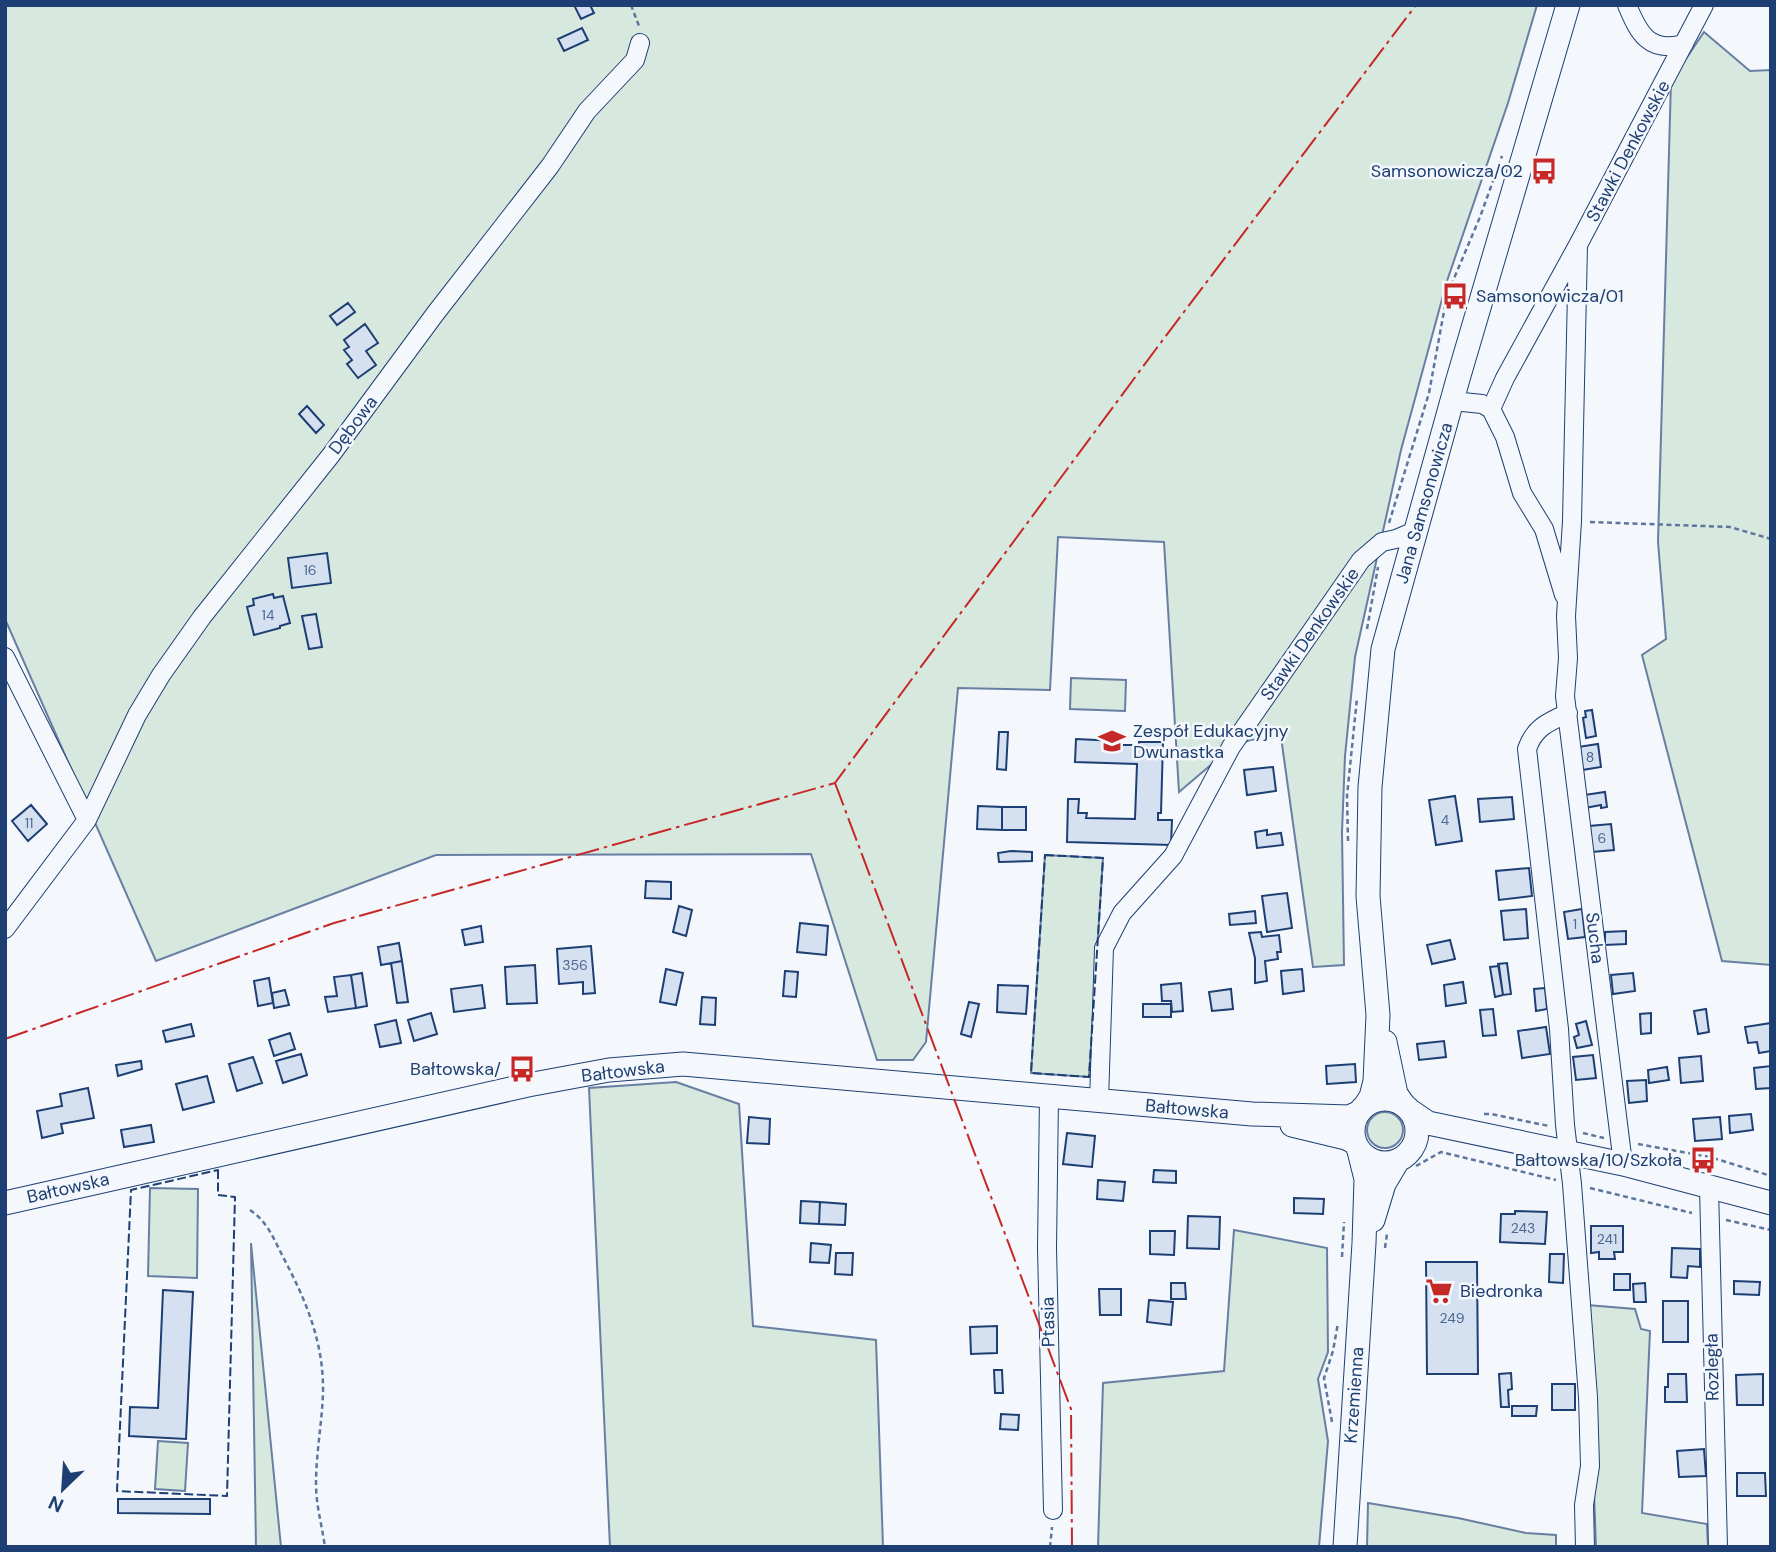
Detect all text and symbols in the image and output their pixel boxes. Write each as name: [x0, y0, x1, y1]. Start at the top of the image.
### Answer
street label: Stawki Denkowskie: [1581, 76, 1675, 226]
bus stop icon: Samsonowicza/02: [1529, 156, 1559, 186]
place label: Samsonowicza/02: [1371, 159, 1523, 183]
bus stop icon: Samsonowicza/01: [1440, 281, 1470, 311]
place label: Samsonowicza/01: [1476, 284, 1624, 308]
street label: Dębowa: [323, 391, 383, 459]
street label: Jana Samsonowicza: [1389, 420, 1459, 586]
house number: 16: [303, 561, 317, 579]
street label: Stawki Denkowskie: [1255, 563, 1365, 705]
house number: 14: [262, 606, 275, 624]
place label: Zespół Edukacyjny Dwunastka: [1133, 719, 1289, 764]
school or university icon: Zespół Edukacyjny Dwunastka: [1097, 726, 1127, 756]
house number: 8: [1586, 748, 1594, 766]
house number: 4: [1441, 811, 1450, 829]
house number: 11: [25, 814, 33, 832]
house number: 6: [1598, 829, 1606, 847]
street label: Sucha: [1580, 911, 1610, 965]
house number: 1: [1573, 915, 1577, 933]
house number: 356: [562, 956, 588, 974]
bus stop icon: Bałtowska/: [507, 1054, 537, 1084]
street label: Bałtowska: [580, 1054, 666, 1088]
place label: Bałtowska/: [410, 1057, 501, 1081]
street label: Bałtowska: [1144, 1093, 1230, 1125]
bus stop icon: Bałtowska/10/Szkoła: [1688, 1145, 1718, 1175]
place label: Bałtowska/10/Szkoła: [1515, 1148, 1682, 1172]
street label: Bałtowska: [24, 1167, 112, 1209]
house number: 243: [1511, 1219, 1535, 1237]
house number: 241: [1597, 1230, 1617, 1248]
supermarket icon: Biedronka: [1424, 1276, 1454, 1306]
place label: Biedronka: [1460, 1279, 1543, 1303]
street label: Ptasia: [1036, 1297, 1060, 1347]
house number: 249: [1439, 1309, 1465, 1327]
street label: Rozległa: [1699, 1333, 1725, 1401]
street label: Krzemienna: [1339, 1346, 1369, 1444]
north arrow: [28, 1454, 98, 1524]
text: N: [44, 1490, 68, 1518]

